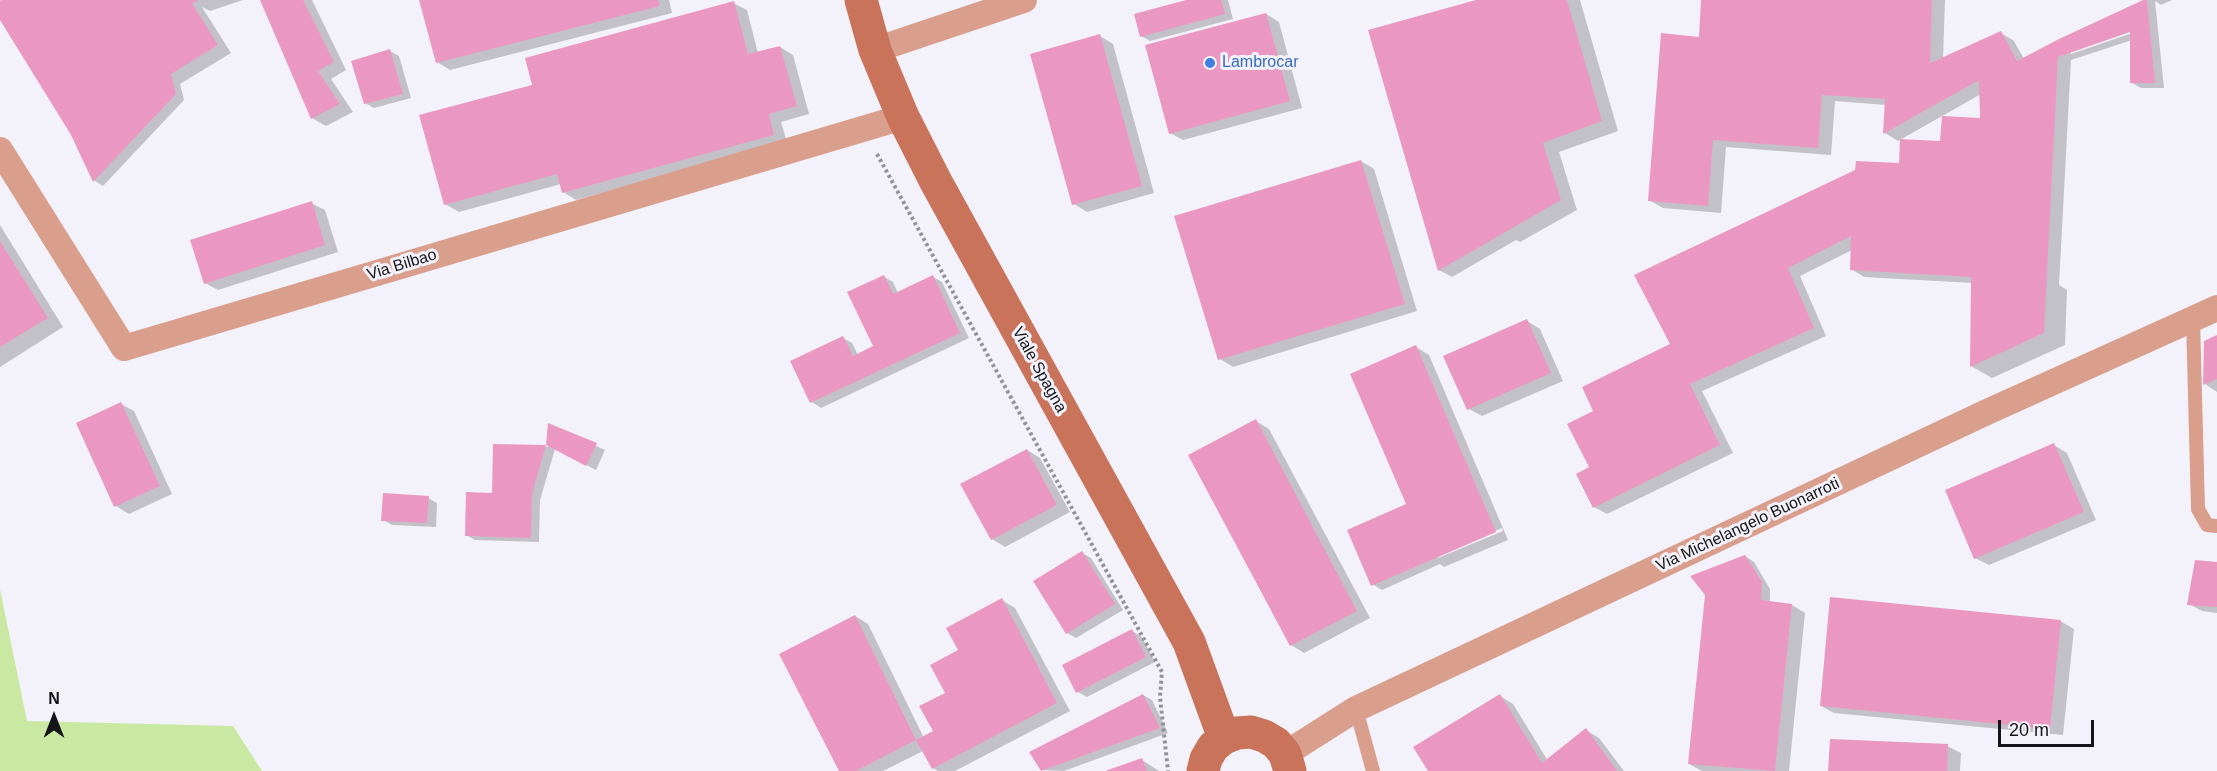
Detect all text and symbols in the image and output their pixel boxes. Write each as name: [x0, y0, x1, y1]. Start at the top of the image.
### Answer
place label: Lambrocar: [1222, 53, 1298, 73]
marker: Lambrocar: [1203, 56, 1217, 70]
street label: Via Bilbao: [365, 245, 439, 285]
street label: Viale Spagna: [1008, 324, 1070, 416]
street label: Via Michelangelo Buonarroti: [1653, 474, 1843, 576]
north arrow: [24, 687, 84, 747]
text: N: [48, 690, 60, 707]
scale bar: [2001, 708, 2097, 746]
text: 20 m: [2009, 720, 2049, 740]

